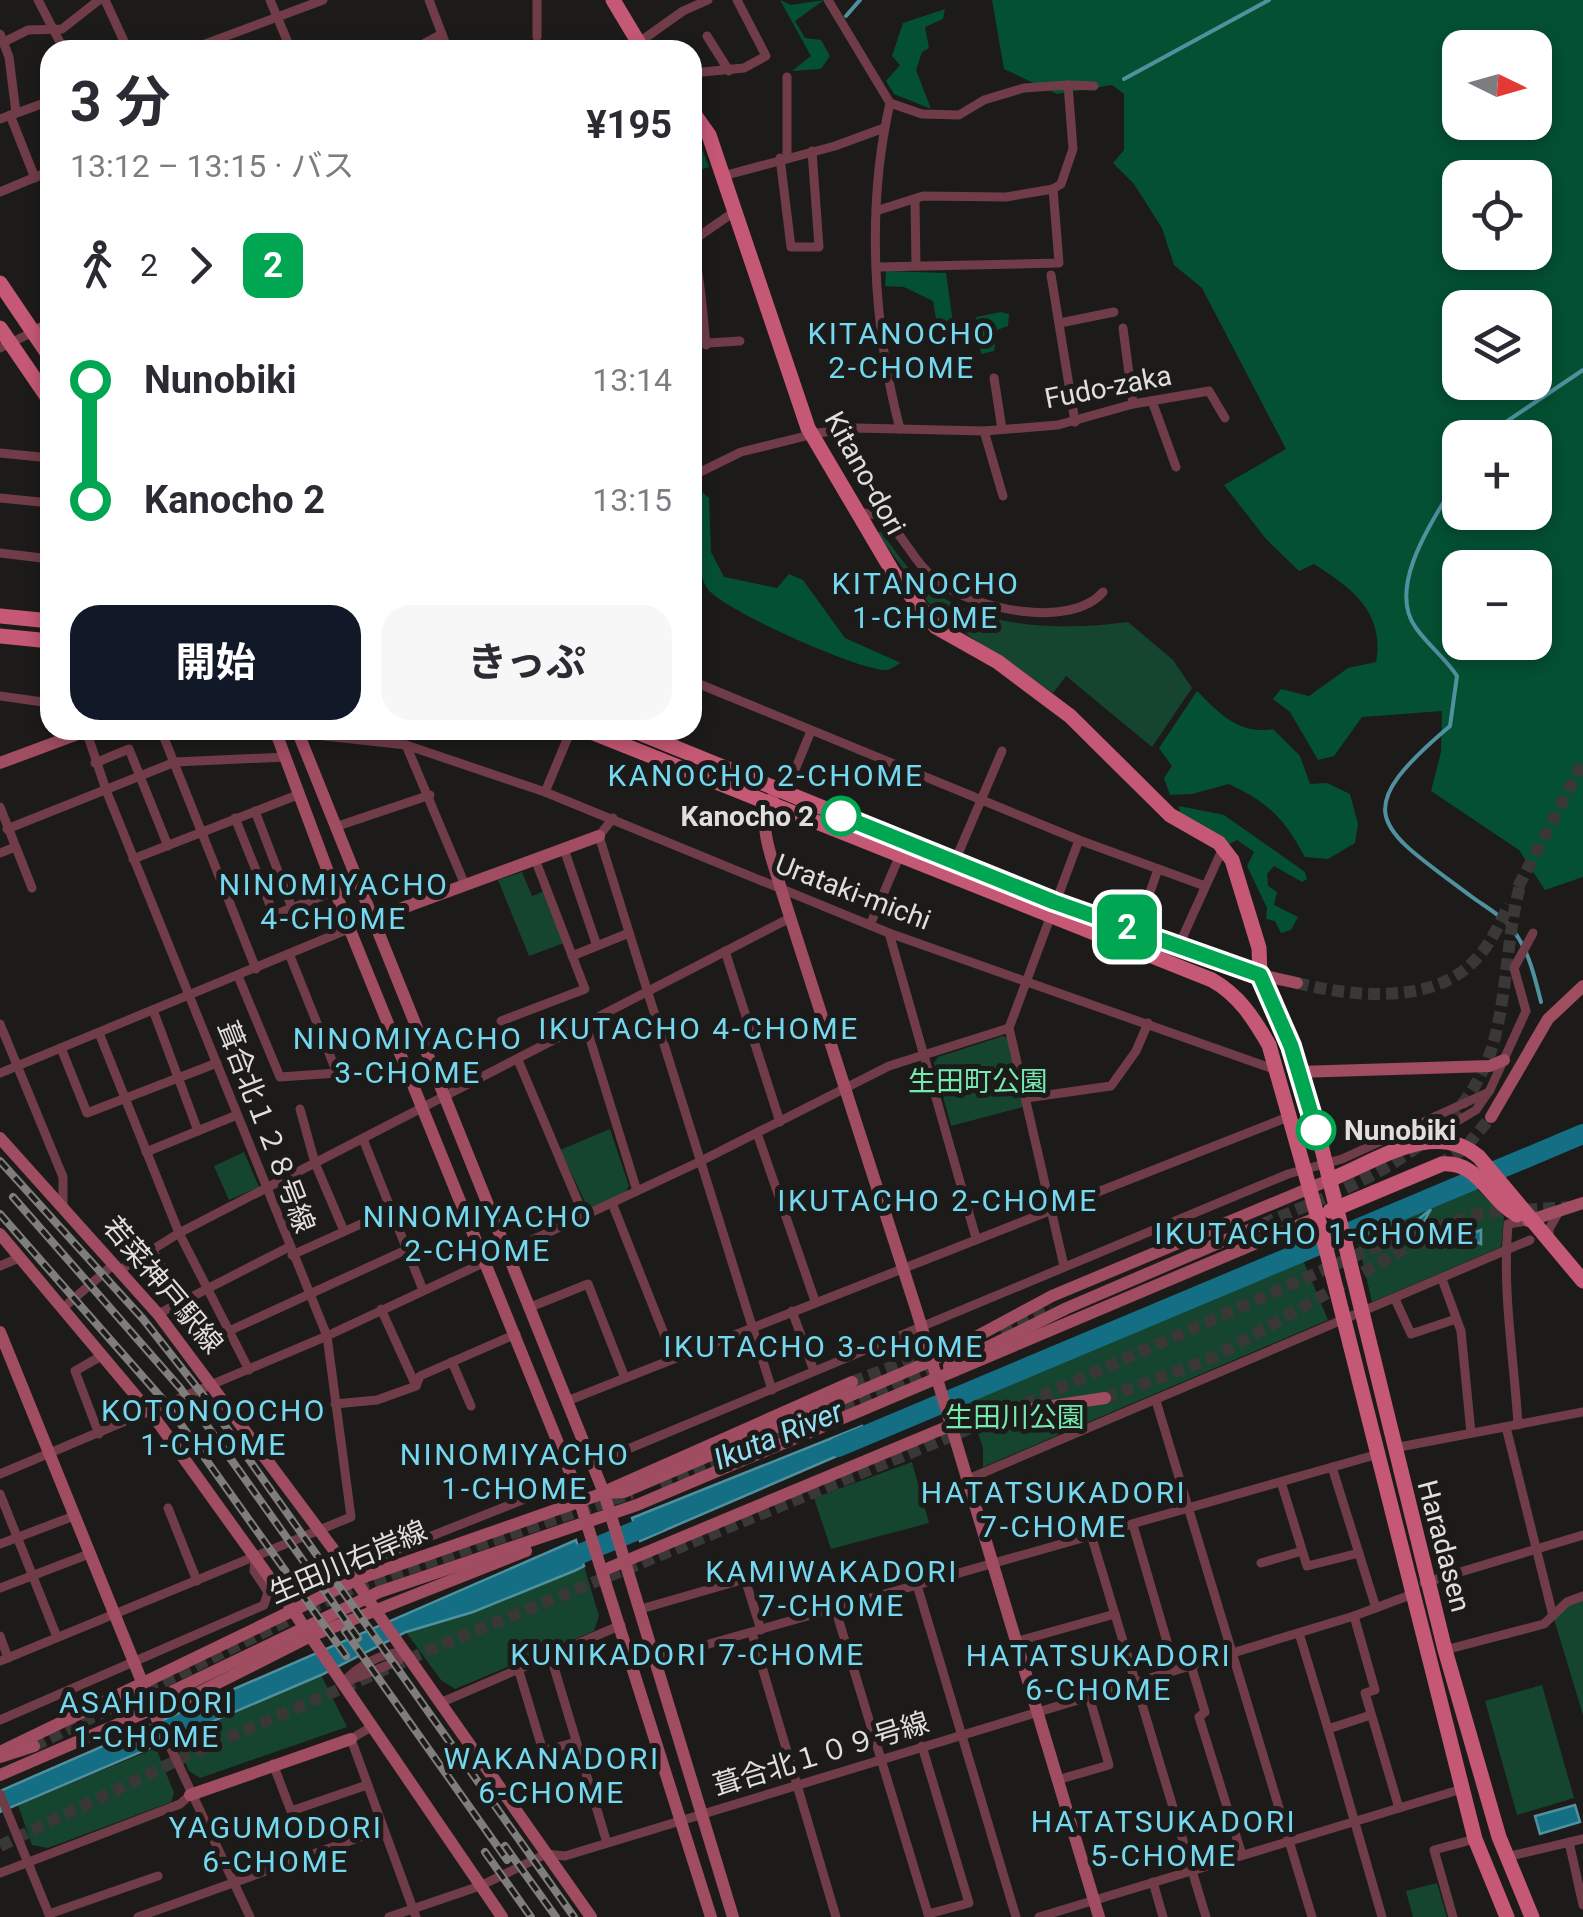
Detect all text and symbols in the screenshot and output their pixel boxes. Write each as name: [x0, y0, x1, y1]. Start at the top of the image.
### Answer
north arrow: [1442, 30, 1552, 140]
map controls: [1442, 30, 1552, 660]
text: 3 分: [70, 70, 170, 134]
text: ¥195: [586, 103, 672, 147]
text: 13:12 – 13:15 · バス: [70, 147, 355, 185]
button: locate: [1442, 160, 1552, 270]
icon: walk: [70, 238, 125, 293]
icon: forward: [173, 238, 228, 293]
text: 2: [263, 245, 283, 286]
text: 2: [140, 246, 158, 284]
button: layers: [1442, 290, 1552, 400]
district label: KITANOCHO 2-CHOME: [808, 316, 996, 385]
text: Nunobiki: [144, 358, 297, 402]
street label: Fudo-zaka: [1042, 359, 1174, 415]
text: 13:14: [592, 361, 672, 399]
street label: Kitano-dori: [818, 406, 912, 540]
button: +: [1442, 420, 1552, 530]
text: Kanocho 2: [144, 478, 325, 522]
text: 13:15: [592, 481, 672, 519]
button: −: [1442, 550, 1552, 660]
district label: KITANOCHO 1-CHOME: [832, 566, 1020, 635]
button: 開始: [70, 605, 361, 720]
button: きっぷ: [381, 605, 672, 720]
district label: KANOCHO 2-CHOME: [608, 758, 924, 793]
marker: Kanocho 2: [822, 797, 860, 835]
place label: Kanocho 2: [681, 800, 814, 833]
street label: Urataki-michi: [771, 847, 935, 937]
district label: NINOMIYACHO 4-CHOME: [219, 867, 449, 936]
line badge: 2: [1094, 894, 1160, 960]
text: 2: [1117, 907, 1137, 948]
district label: IKUTACHO 4-CHOME: [538, 1011, 860, 1046]
street label: 葺合北１２８号線: [210, 1017, 322, 1237]
district label: NINOMIYACHO 3-CHOME: [293, 1021, 523, 1090]
park label: 生田町公園: [908, 1065, 1048, 1098]
marker: Nunobiki: [1297, 1111, 1335, 1149]
place label: Nunobiki: [1344, 1114, 1456, 1147]
district label: IKUTACHO 2-CHOME: [777, 1183, 1099, 1218]
district label: NINOMIYACHO 2-CHOME: [363, 1199, 593, 1268]
street label: 若菜神戸駅線: [96, 1210, 230, 1360]
district label: IKUTACHO 1-CHOME: [1154, 1216, 1476, 1251]
district label: IKUTACHO 3-CHOME: [663, 1329, 985, 1364]
district label: KOTONOOCHO 1-CHOME: [101, 1393, 327, 1462]
water label: Ikuta River: [709, 1393, 848, 1477]
park label: 生田川公園: [945, 1401, 1085, 1434]
district label: NINOMIYACHO 1-CHOME: [400, 1437, 630, 1506]
district label: HATATSUKADORI 7-CHOME: [921, 1475, 1187, 1544]
street label: Haradasen: [1411, 1476, 1477, 1616]
street label: 生田川右岸線: [264, 1514, 432, 1610]
district label: KAMIWAKADORI 7-CHOME: [705, 1554, 959, 1623]
district label: KUNIKADORI 7-CHOME: [510, 1637, 866, 1672]
district label: HATATSUKADORI 6-CHOME: [966, 1638, 1232, 1707]
district label: ASAHIDORI 1-CHOME: [59, 1685, 235, 1754]
street label: 葺合北１０９号線: [709, 1705, 933, 1803]
district label: WAKANADORI 6-CHOME: [443, 1741, 661, 1810]
district label: HATATSUKADORI 5-CHOME: [1031, 1804, 1297, 1873]
district label: YAGUMODORI 6-CHOME: [169, 1810, 383, 1879]

